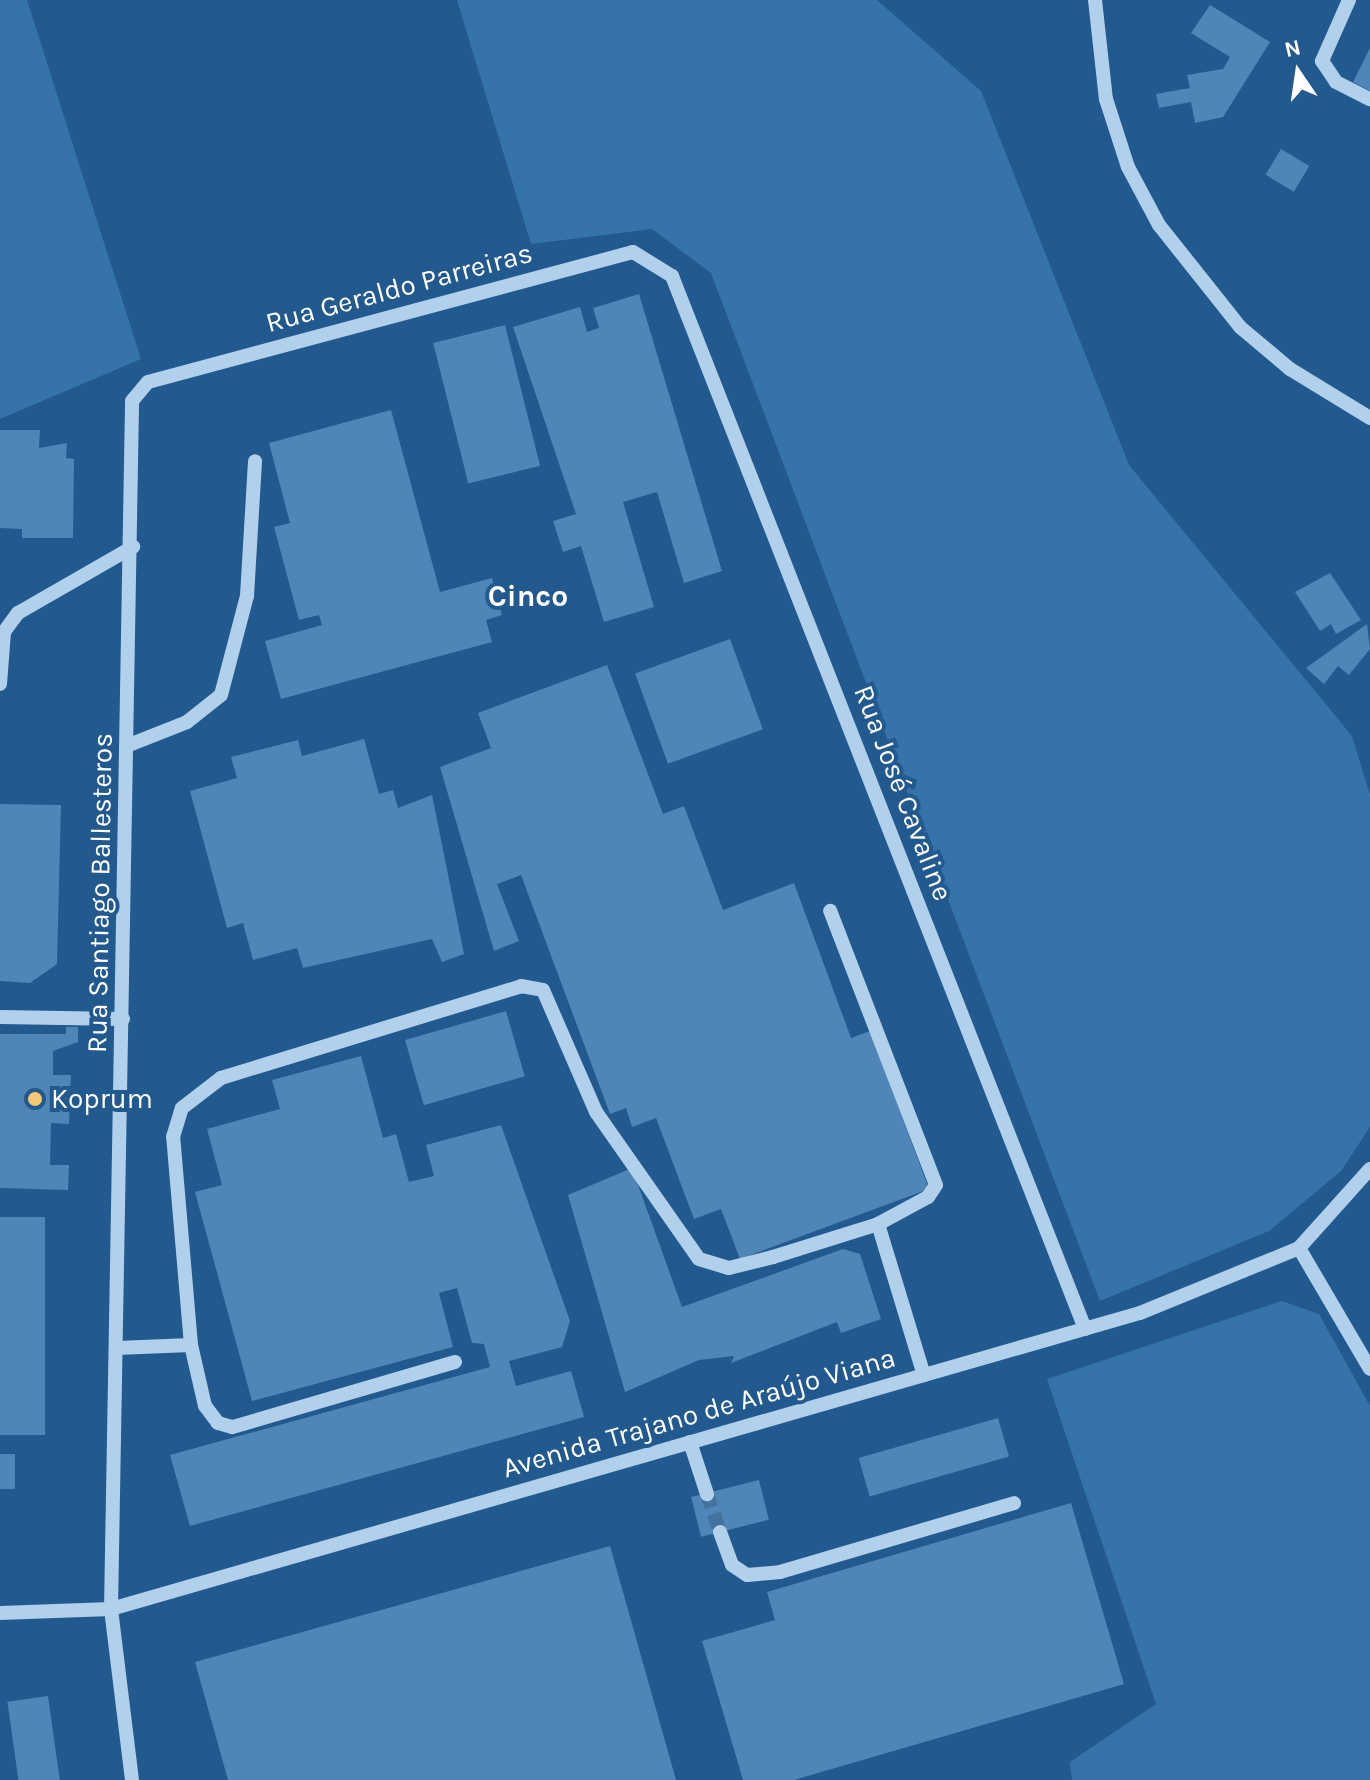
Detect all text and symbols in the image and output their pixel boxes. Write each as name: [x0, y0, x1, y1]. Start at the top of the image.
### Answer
north arrow: [1258, 32, 1338, 112]
text: N: [1282, 34, 1303, 63]
street label: Rua Geraldo Parreiras: [262, 236, 536, 340]
district label: Cinco: [488, 578, 568, 614]
street label: Rua José Cavaline: [846, 681, 960, 905]
street label: Rua Santiago Ballesteros: [80, 733, 120, 1053]
place label: Koprum: [51, 1082, 153, 1116]
marker: Koprum: [26, 1090, 44, 1108]
street label: Avenida Trajano de Araújo Viana: [499, 1341, 899, 1485]

